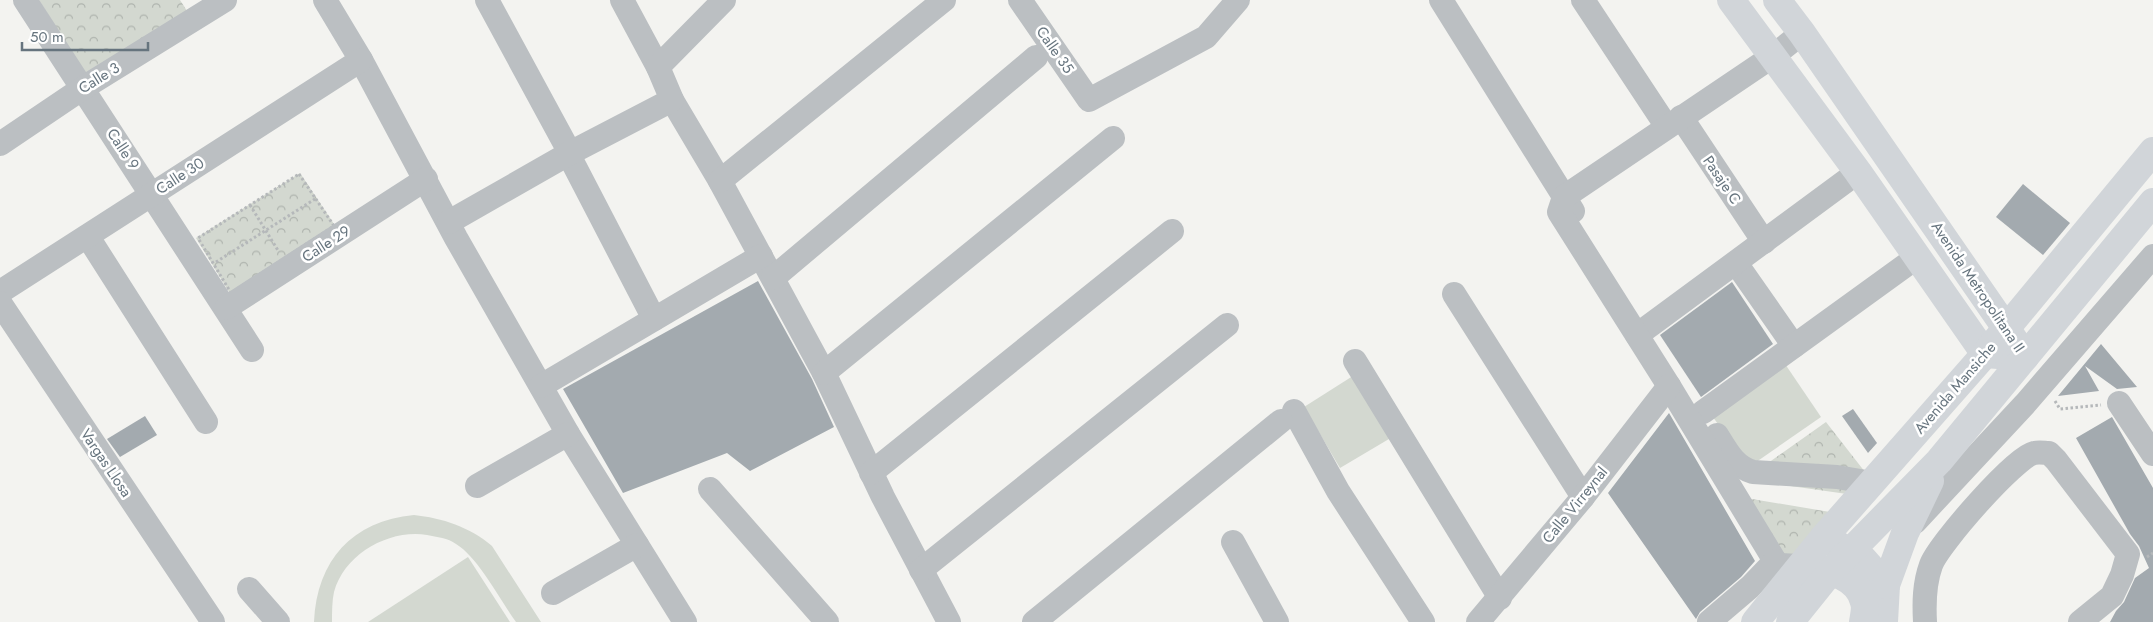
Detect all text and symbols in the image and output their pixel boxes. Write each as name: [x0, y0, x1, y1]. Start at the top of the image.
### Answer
scale bar: [22, 20, 149, 52]
street label: Calle 35: [1031, 22, 1079, 78]
text: 50 m: [30, 26, 64, 48]
street label: Calle 3: [74, 57, 124, 99]
street label: Calle 9: [101, 124, 145, 174]
street label: Pasaje C: [1698, 151, 1746, 209]
street label: Calle 30: [151, 152, 209, 200]
street label: Avenida Metropolitana II: [1926, 217, 2030, 357]
street label: Calle 29: [297, 220, 355, 268]
street label: Avenida Mansiche: [1909, 337, 2001, 439]
street label: Vargas Llosa: [75, 424, 137, 502]
street label: Calle Virreynal: [1537, 462, 1613, 548]

